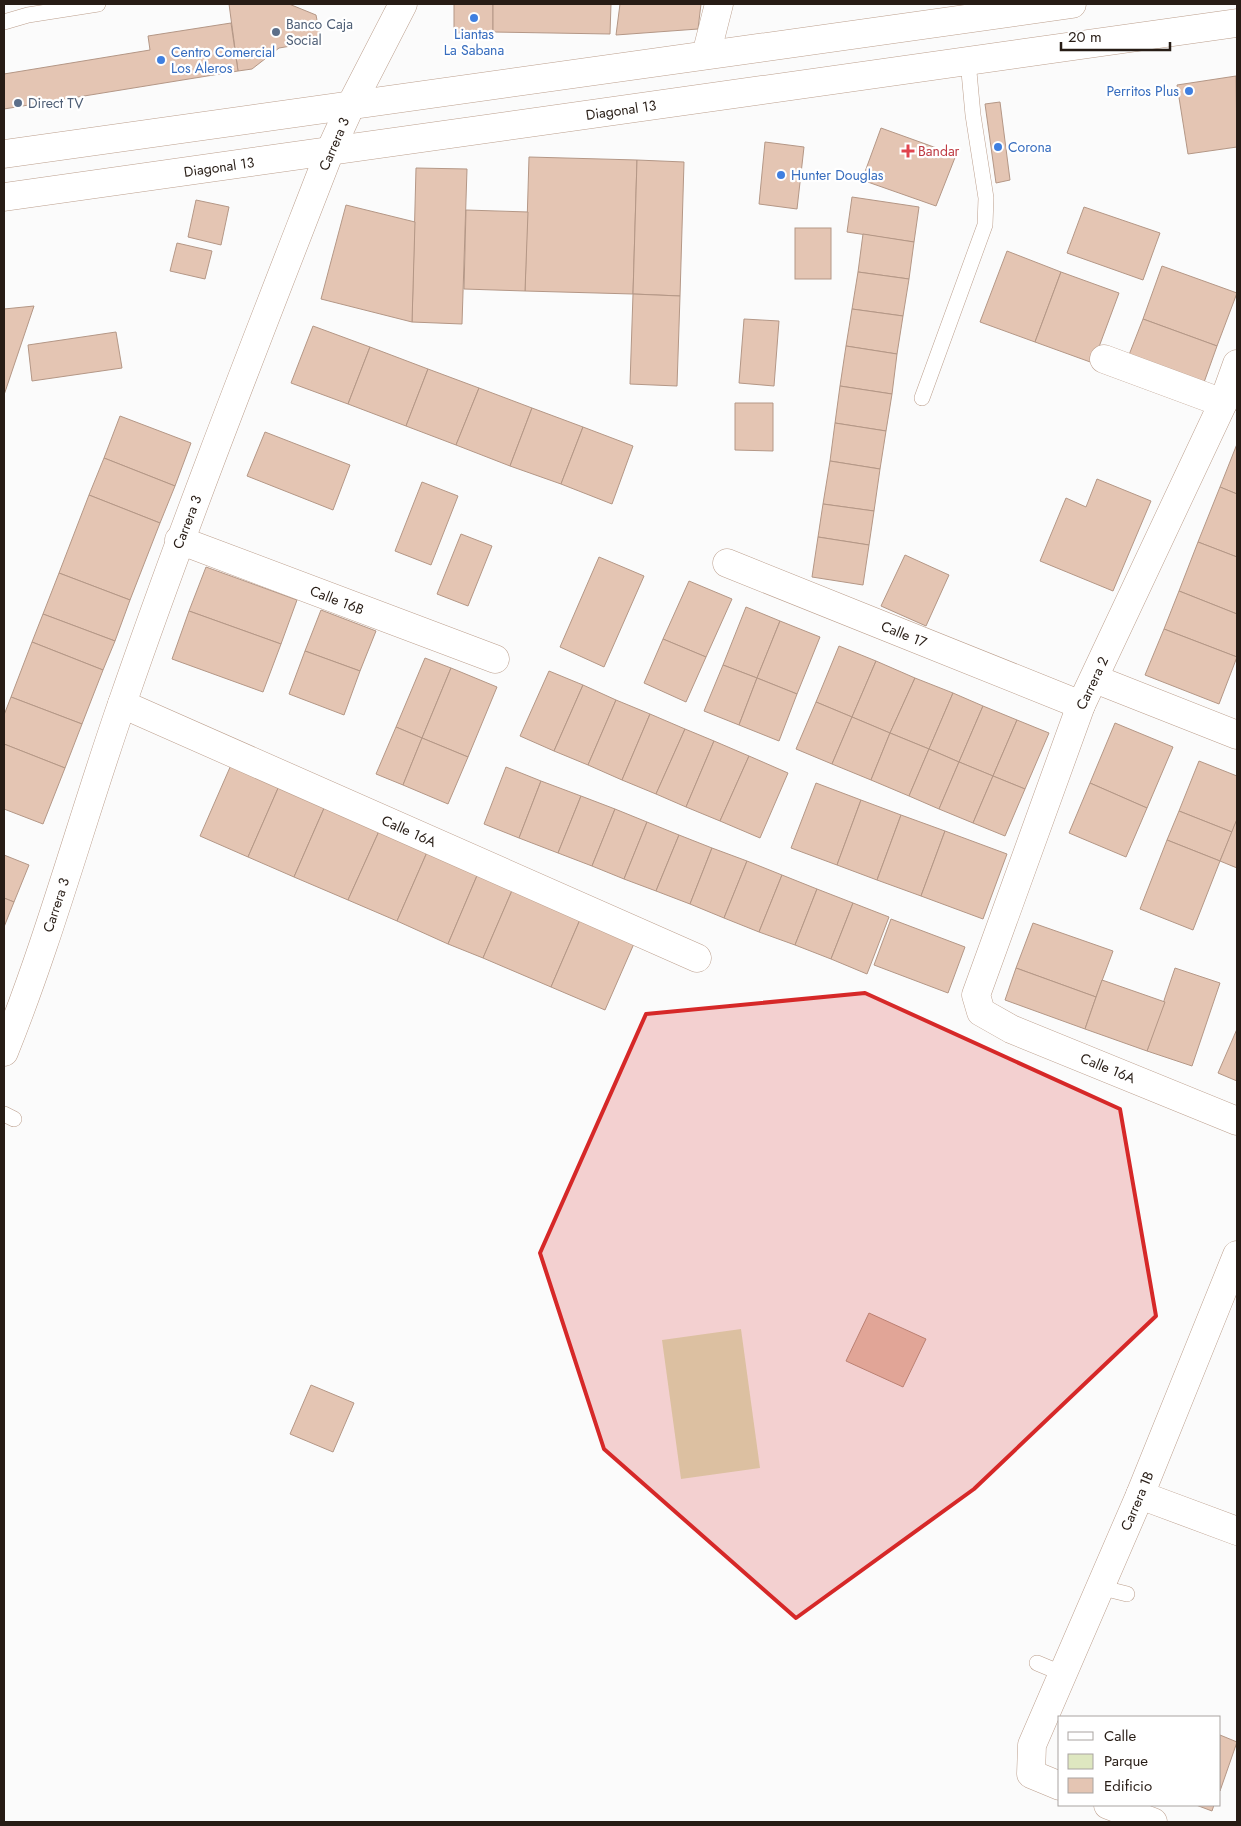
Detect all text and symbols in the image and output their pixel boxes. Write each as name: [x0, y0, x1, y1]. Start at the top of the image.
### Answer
marker: Liantas La Sabana: [468, 12, 480, 24]
place label: Banco Caja Social: [286, 14, 353, 50]
scale bar: [1061, 20, 1170, 52]
place label: Liantas La Sabana: [444, 24, 504, 60]
marker: Banco Caja Social: [270, 26, 282, 38]
text: 20 m: [1068, 26, 1102, 48]
place label: Centro Comercial Los Aleros: [171, 42, 275, 78]
marker: Centro Comercial Los Aleros: [155, 54, 167, 66]
place label: Perritos Plus: [1107, 81, 1179, 101]
marker: Perritos Plus: [1183, 85, 1195, 97]
place label: Direct TV: [28, 93, 84, 113]
street label: Diagonal 13: [584, 95, 658, 125]
marker: Direct TV: [12, 97, 24, 109]
street label: Carrera 3: [314, 114, 354, 174]
place label: Corona: [1008, 137, 1052, 157]
place label: Bandar: [918, 141, 960, 161]
marker: Corona: [992, 141, 1004, 153]
marker: Bandar: [902, 145, 914, 157]
street label: Diagonal 13: [182, 152, 256, 182]
place label: Hunter Douglas: [791, 165, 884, 185]
marker: Hunter Douglas: [775, 169, 787, 181]
street label: Carrera 3: [168, 492, 207, 552]
street label: Calle 16B: [307, 581, 367, 619]
street label: Calle 17: [878, 616, 931, 652]
street label: Carrera 2: [1071, 653, 1113, 713]
street label: Calle 16A: [379, 810, 440, 852]
street label: Carrera 3: [38, 875, 74, 935]
street label: Calle 16A: [1077, 1048, 1139, 1088]
street label: Carrera 1B: [1116, 1468, 1159, 1534]
legend: [1058, 1716, 1221, 1806]
text: Calle: [1104, 1725, 1136, 1747]
text: Parque: [1104, 1750, 1148, 1772]
text: Edificio: [1104, 1775, 1152, 1797]

